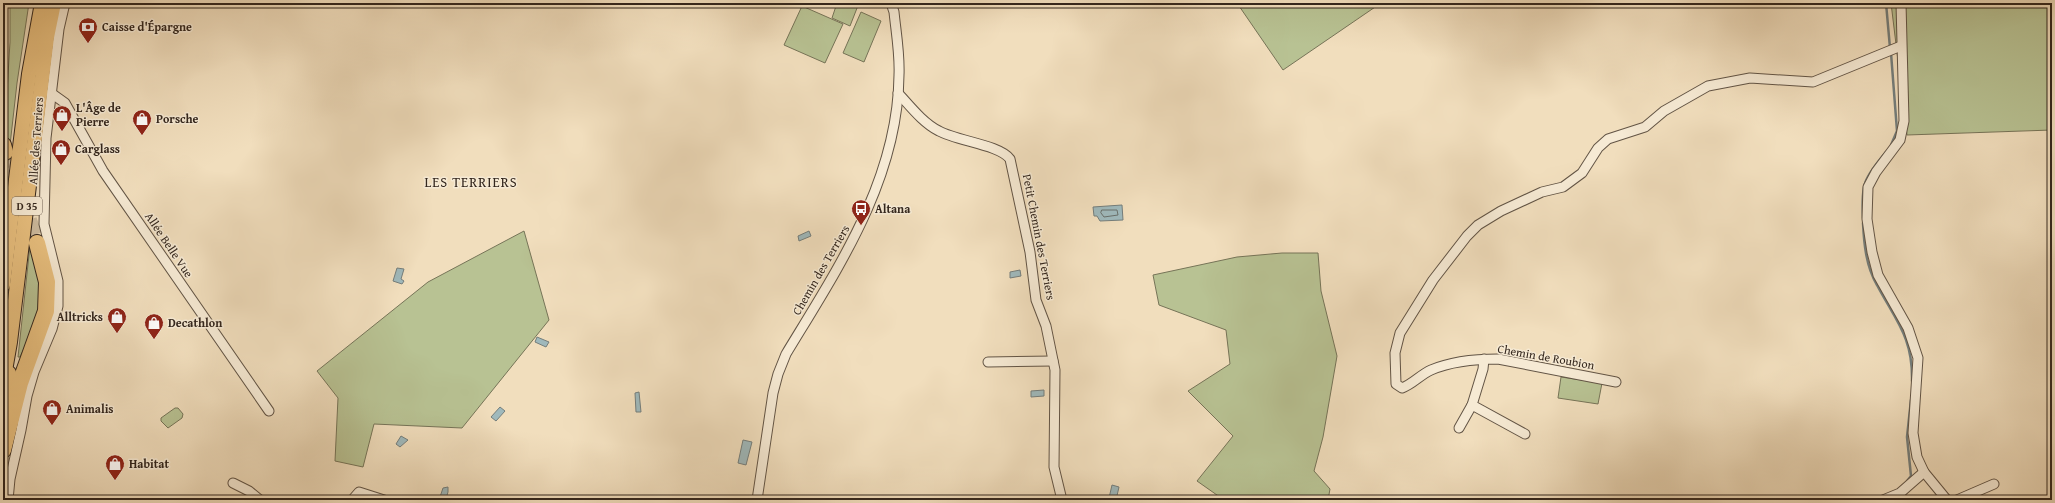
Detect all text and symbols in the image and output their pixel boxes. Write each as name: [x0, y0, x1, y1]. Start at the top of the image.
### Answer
bank icon: Caisse d'Épargne: [77, 16, 99, 44]
place label: Caisse d'Épargne: [102, 18, 192, 35]
street label: Allée des Terriers: [24, 96, 47, 185]
place label: L'Âge de Pierre: [76, 99, 121, 130]
shop icon: L'Âge de Pierre: [51, 104, 73, 132]
shop icon: Porsche: [131, 108, 153, 136]
place label: Porsche: [156, 110, 198, 127]
shop icon: Carglass: [50, 138, 72, 166]
place label: Carglass: [75, 140, 120, 157]
district label: LES TERRIERS: [424, 172, 518, 192]
street label: Petit Chemin des Terriers: [1019, 172, 1060, 302]
road number: D 35: [12, 197, 42, 215]
bus stop icon: Altana: [850, 198, 872, 226]
place label: Altana: [875, 200, 911, 217]
street label: Allée Belle Vue: [141, 209, 198, 281]
street label: Chemin des Terriers: [788, 221, 853, 318]
shop icon: Alltricks: [106, 306, 128, 334]
place label: Alltricks: [57, 308, 103, 325]
shop icon: Decathlon: [143, 312, 165, 340]
place label: Decathlon: [168, 314, 222, 331]
street label: Chemin de Roubion: [1496, 340, 1596, 373]
shop icon: Animalis: [41, 398, 63, 426]
place label: Animalis: [66, 400, 114, 417]
shop icon: Habitat: [104, 453, 126, 481]
place label: Habitat: [129, 455, 169, 472]

